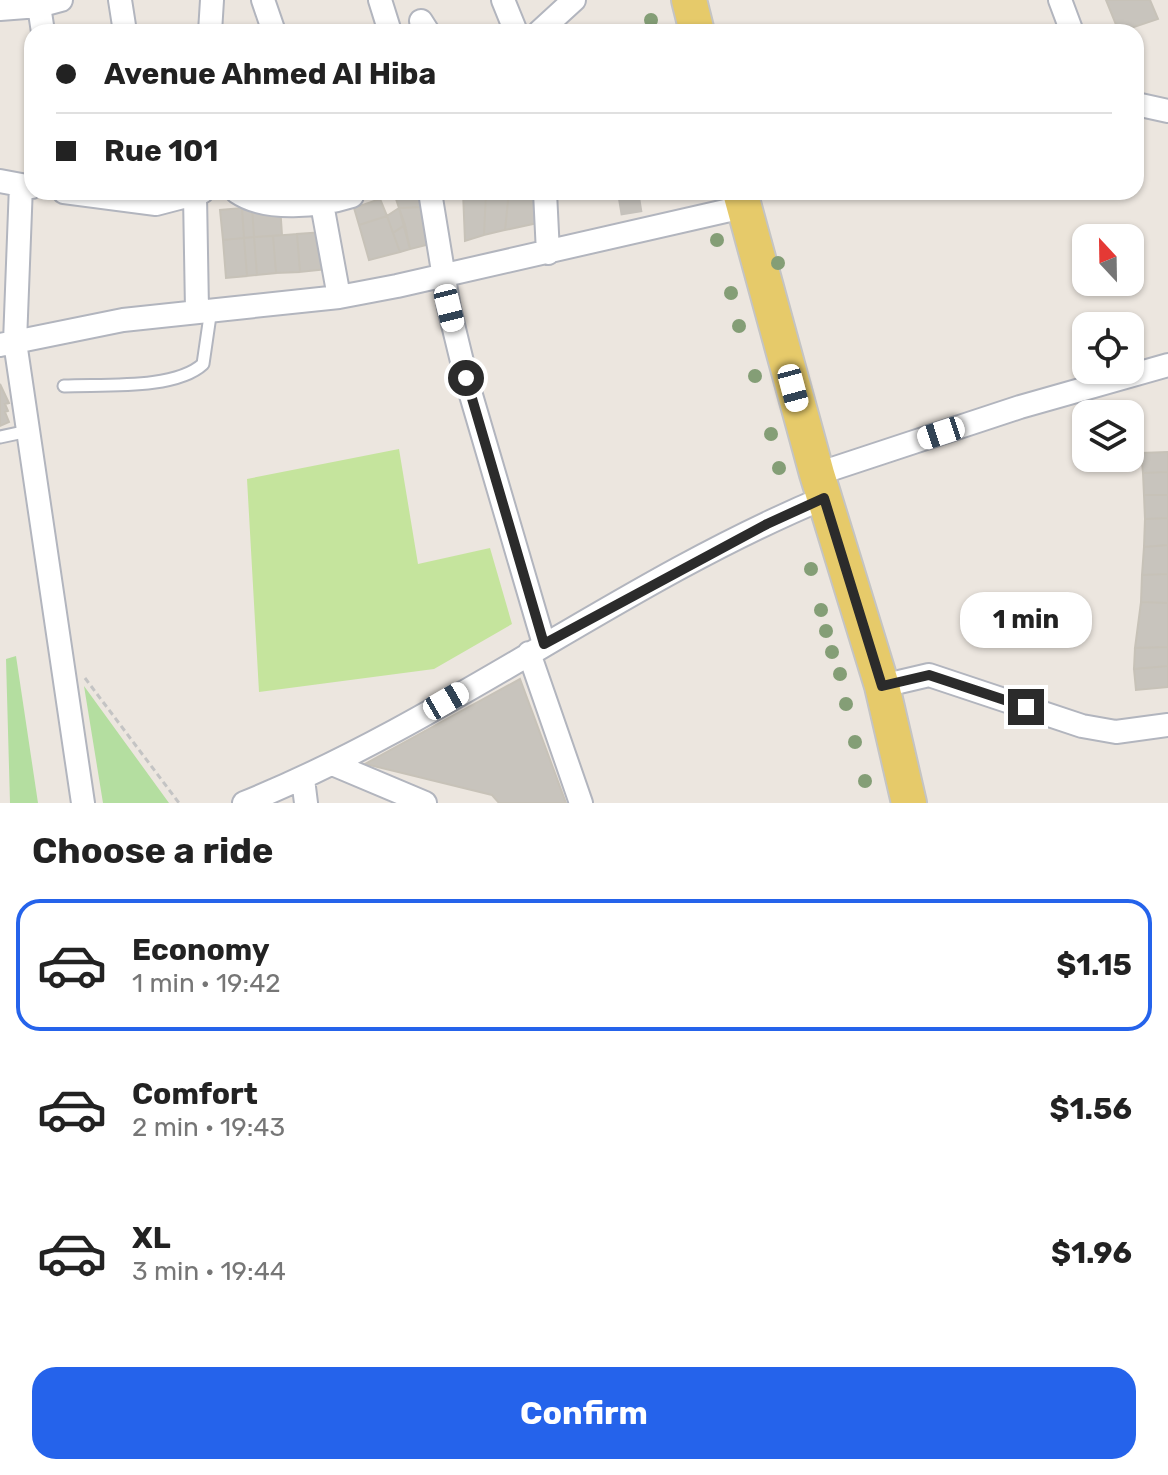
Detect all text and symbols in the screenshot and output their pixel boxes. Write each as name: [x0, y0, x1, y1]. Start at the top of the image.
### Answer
text: Avenue Ahmed Al Hiba: [104, 56, 436, 92]
text: Rue 101: [104, 133, 218, 169]
north arrow: [1072, 224, 1144, 296]
map controls: [1072, 224, 1144, 472]
car: [432, 282, 466, 334]
button: locate: [1072, 312, 1144, 384]
route start: [448, 360, 484, 396]
car: [775, 362, 811, 414]
button: layers: [1072, 400, 1144, 472]
car: [914, 414, 968, 452]
callout: 1 min: [960, 591, 1092, 647]
text: 1 min: [993, 604, 1059, 635]
car: [419, 679, 473, 723]
route end: [1008, 689, 1044, 725]
text: Choose a ride: [32, 829, 273, 872]
icon: car: [36, 929, 108, 1001]
text: Economy: [132, 932, 270, 968]
text: $1.15: [1056, 947, 1132, 983]
text: 1 min · 19:42: [132, 968, 281, 999]
icon: car: [36, 1073, 108, 1145]
text: Comfort: [132, 1076, 258, 1112]
text: $1.56: [1050, 1091, 1132, 1127]
text: 2 min · 19:43: [132, 1112, 285, 1143]
icon: car: [36, 1217, 108, 1289]
text: XL: [132, 1220, 171, 1256]
text: $1.96: [1051, 1235, 1132, 1271]
text: 3 min · 19:44: [132, 1256, 286, 1287]
button: Confirm: [32, 1367, 1136, 1459]

